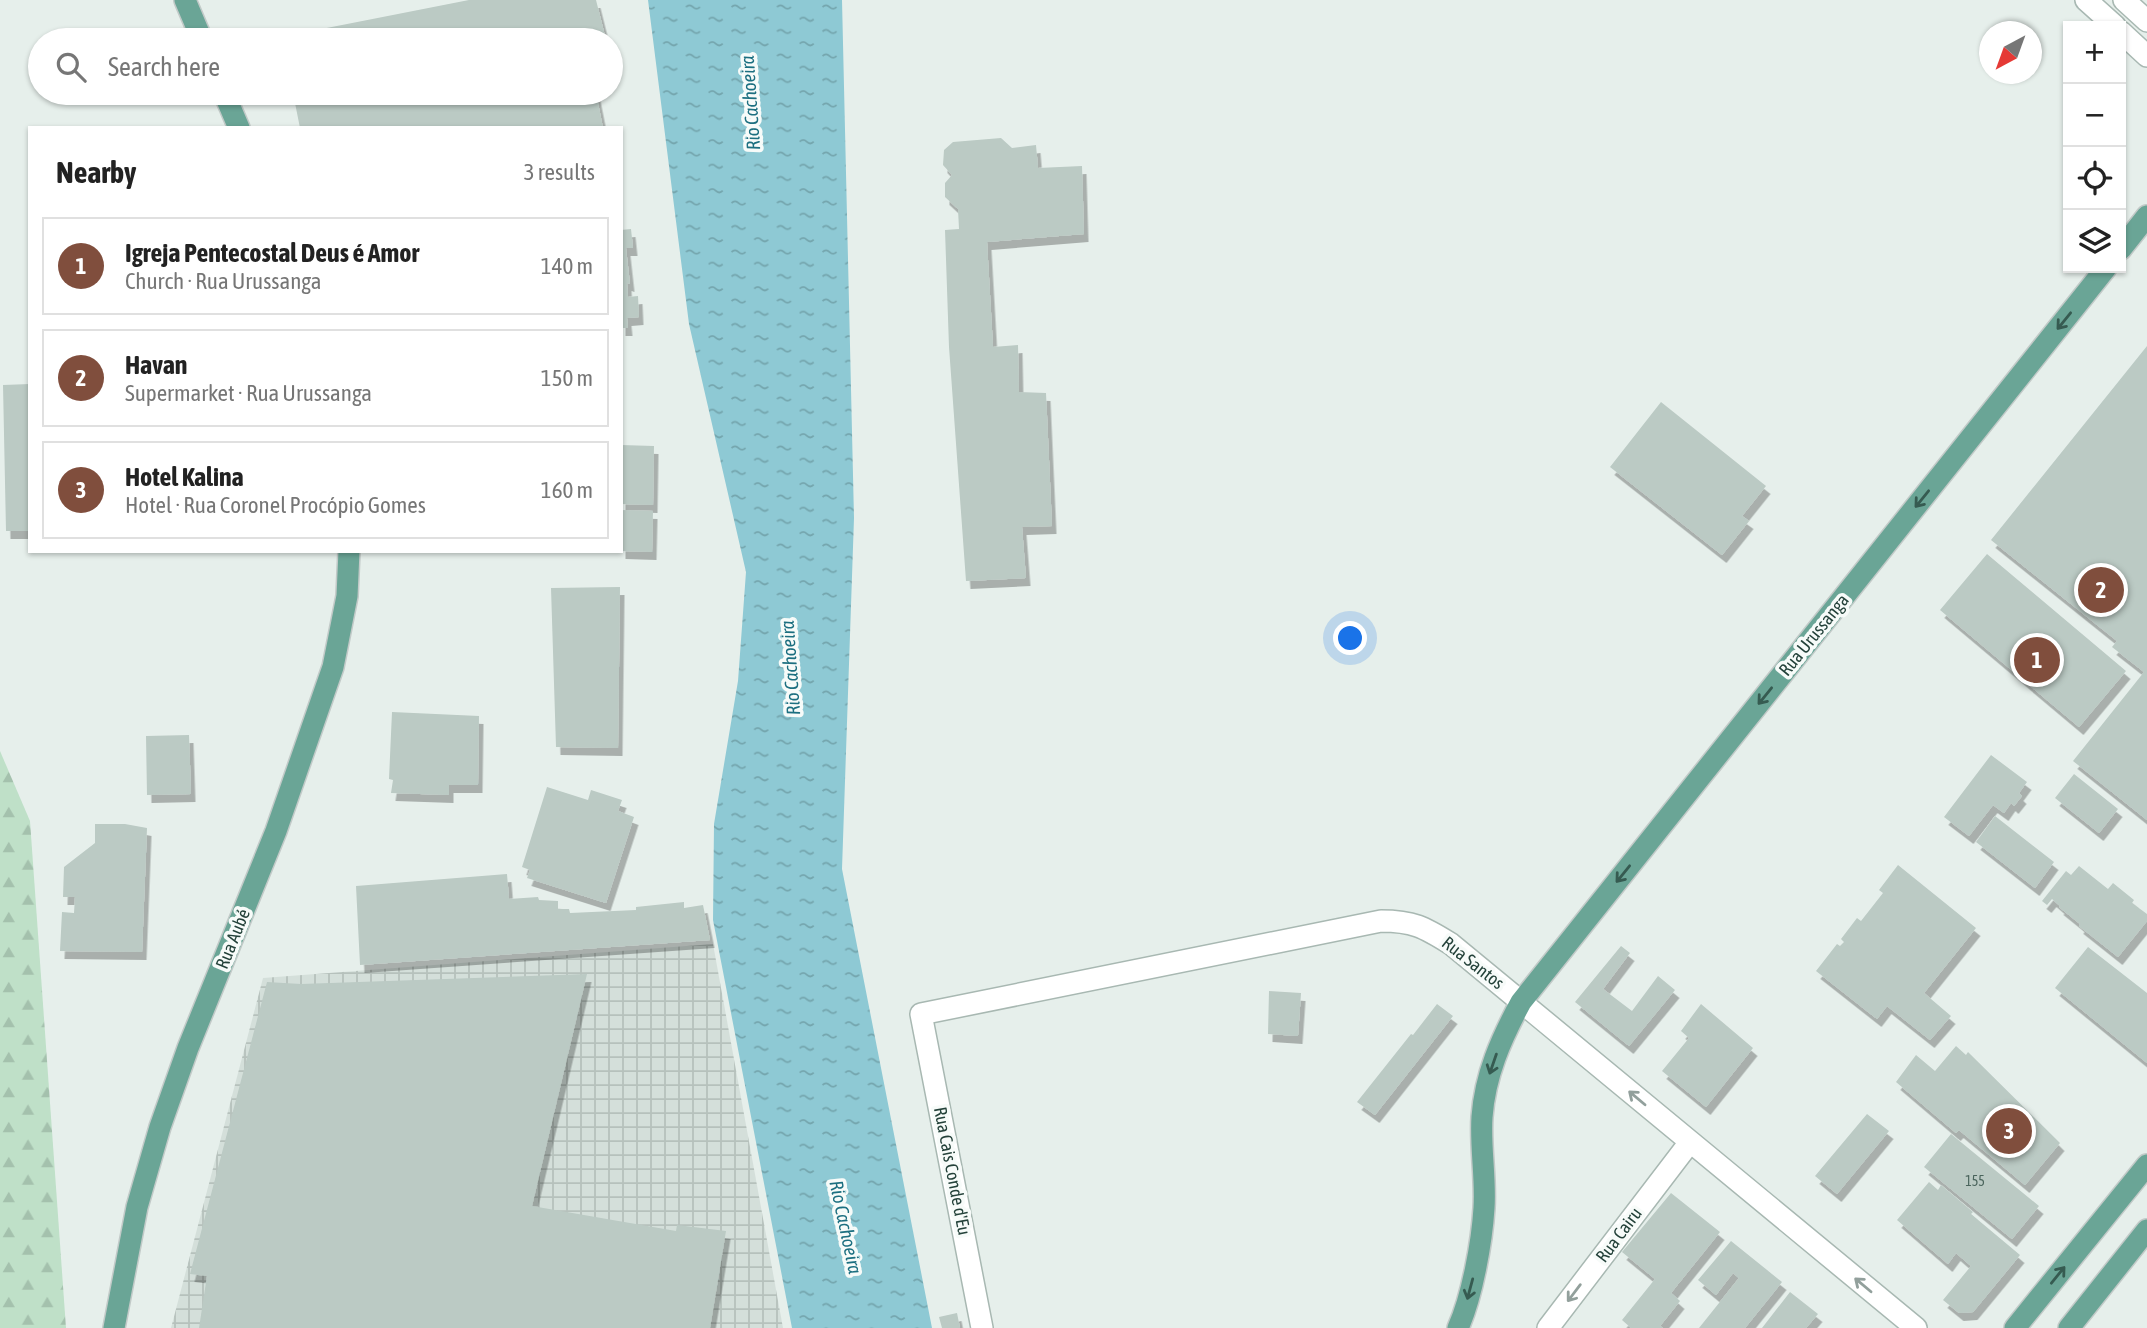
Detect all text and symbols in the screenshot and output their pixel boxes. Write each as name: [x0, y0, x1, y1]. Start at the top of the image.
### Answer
north arrow: [1979, 21, 2042, 84]
map controls: [2063, 21, 2126, 273]
button: +: [2063, 21, 2126, 84]
search box: [28, 28, 623, 105]
icon: search: [52, 48, 90, 86]
text: Search here: [108, 52, 220, 82]
water label: Rio Cachoeira: [736, 55, 764, 151]
button: −: [2063, 84, 2126, 147]
button: locate: [2063, 147, 2126, 210]
text: Nearby: [56, 155, 136, 189]
text: 3 results: [524, 159, 595, 185]
button: layers: [2063, 210, 2126, 273]
text: Igreja Pentecostal Deus é Amor: [125, 238, 419, 268]
text: 1: [76, 253, 86, 279]
text: 140 m: [541, 253, 593, 279]
text: Church · Rua Urussanga: [125, 268, 321, 294]
one-way arrow: [2056, 312, 2071, 330]
text: Havan: [125, 350, 187, 380]
text: 2: [76, 365, 86, 391]
text: 150 m: [541, 365, 593, 391]
text: Supermarket · Rua Urussanga: [125, 380, 372, 406]
text: Hotel Kalina: [125, 462, 244, 492]
text: 3: [76, 477, 86, 503]
text: 160 m: [541, 477, 593, 503]
one-way arrow: [1914, 490, 1929, 508]
text: Hotel · Rua Coronel Procópio Gomes: [125, 492, 426, 518]
pin: 2: [2078, 564, 2124, 616]
street label: Rua Urussanga: [1774, 590, 1853, 680]
water label: Rio Cachoeira: [776, 620, 804, 716]
your location: [1333, 621, 1367, 655]
pin: 1: [2014, 634, 2060, 686]
one-way arrow: [1757, 687, 1772, 705]
one-way arrow: [1616, 864, 1631, 883]
street label: Rua Aubé: [211, 906, 254, 972]
street label: Rua Santos: [1438, 932, 1509, 993]
one-way arrow: [1485, 1052, 1498, 1074]
one-way arrow: [1629, 1090, 1647, 1106]
street label: Rua Cais Conde d'Eu: [930, 1105, 975, 1237]
pin: 3: [1986, 1105, 2032, 1157]
house number: 155: [1965, 1173, 1985, 1189]
water label: Rio Cachoeira: [825, 1178, 867, 1276]
street label: Rua Cairu: [1591, 1203, 1646, 1266]
one-way arrow: [2051, 1266, 2066, 1284]
one-way arrow: [1463, 1277, 1476, 1299]
one-way arrow: [1855, 1277, 1873, 1292]
one-way arrow: [1567, 1283, 1582, 1302]

